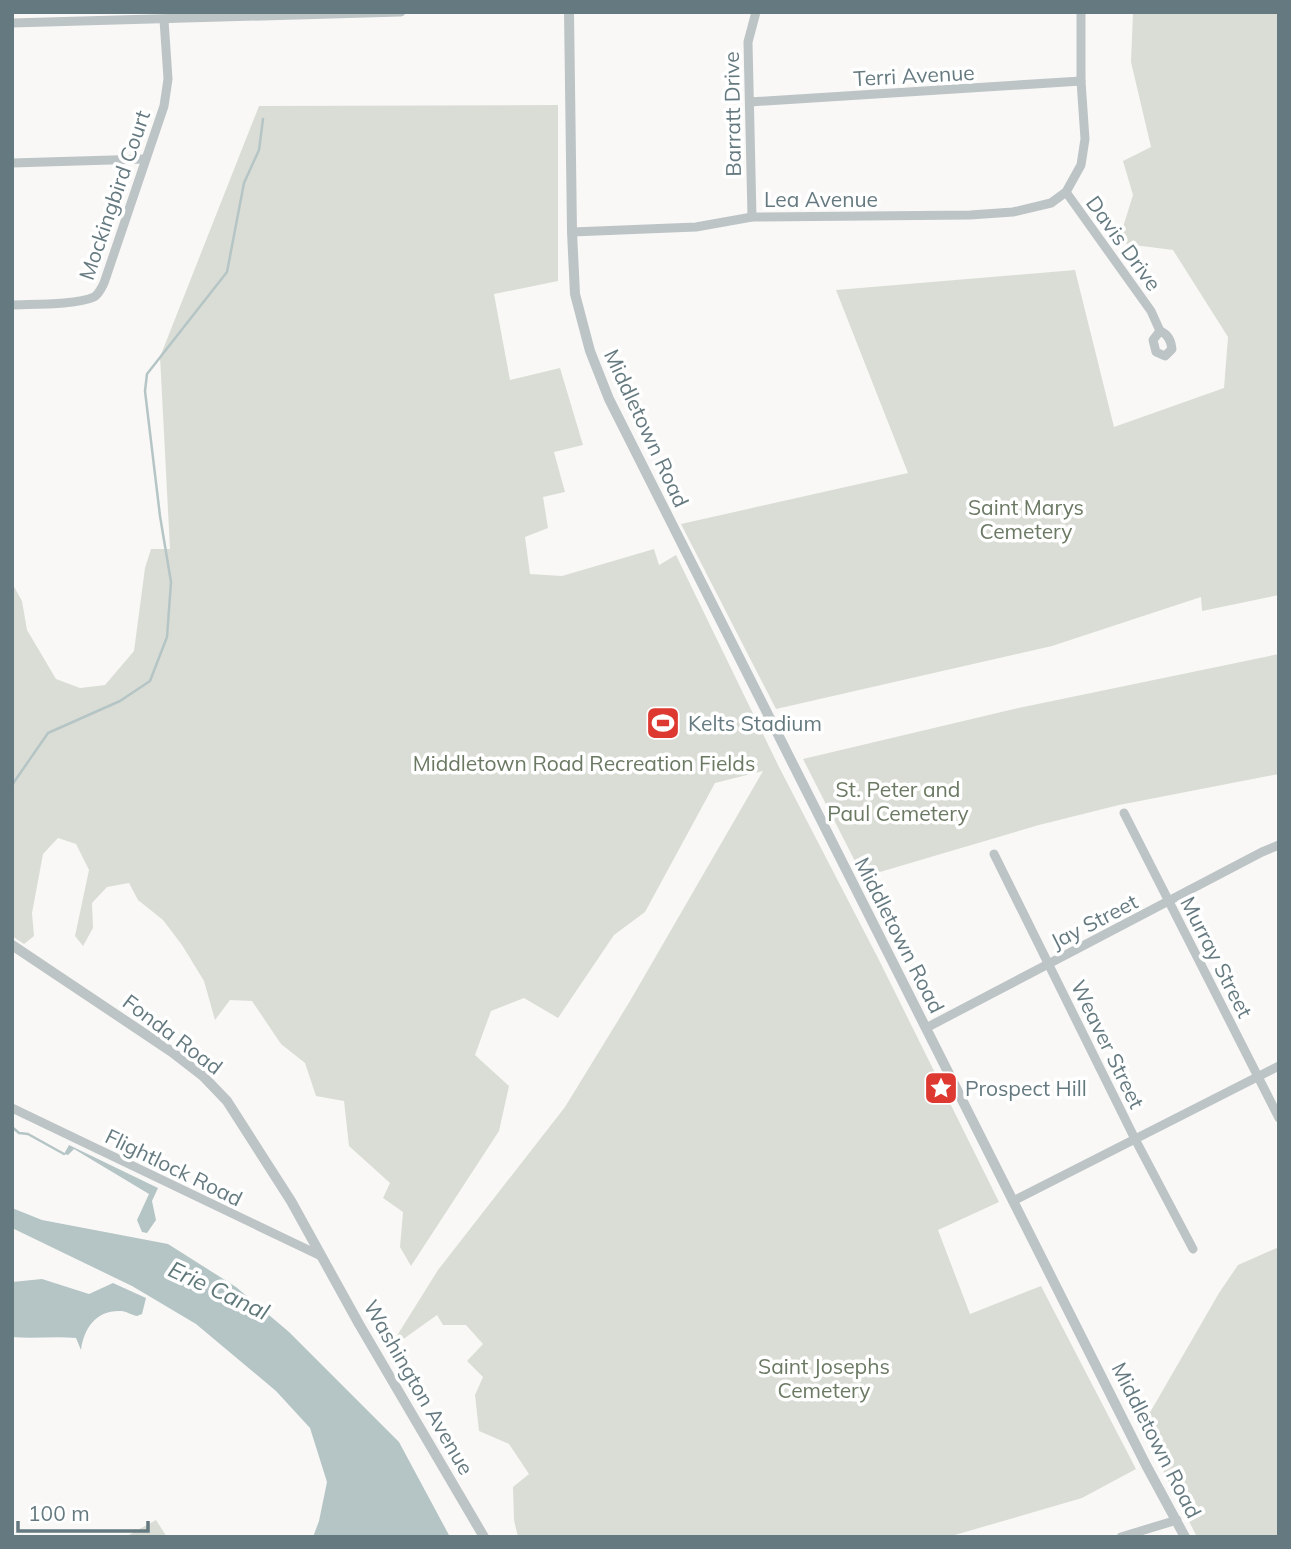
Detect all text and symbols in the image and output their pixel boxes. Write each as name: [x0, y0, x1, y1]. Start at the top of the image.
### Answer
street label: Barratt Drive: [718, 51, 746, 177]
street label: Terri Avenue: [853, 59, 975, 91]
street label: Mockingbird Court: [73, 107, 155, 283]
street label: Lea Avenue: [764, 186, 878, 212]
street label: Davis Drive: [1081, 190, 1167, 296]
street label: Middletown Road: [599, 345, 695, 511]
park label: Saint Marys Cemetery: [968, 494, 1084, 544]
sports icon: Kelts Stadium: [644, 704, 682, 742]
place label: Kelts Stadium: [688, 710, 822, 736]
park label: Middletown Road Recreation Fields: [413, 750, 755, 776]
park label: St. Peter and Paul Cemetery: [827, 776, 969, 826]
street label: Middletown Road: [850, 853, 950, 1017]
street label: Jay Street: [1046, 888, 1142, 954]
street label: Murray Street: [1175, 892, 1259, 1022]
street label: Weaver Street: [1066, 976, 1150, 1112]
street label: Fonda Road: [118, 988, 228, 1080]
place icon: Prospect Hill: [922, 1069, 960, 1107]
place label: Prospect Hill: [965, 1075, 1087, 1101]
street label: Flightlock Road: [101, 1123, 247, 1211]
water label: Erie Canal: [164, 1254, 274, 1326]
street label: Washington Avenue: [358, 1295, 480, 1479]
park label: Saint Josephs Cemetery: [758, 1353, 890, 1403]
street label: Middletown Road: [1107, 1358, 1207, 1522]
scale bar: [18, 1490, 147, 1534]
text: 100 m: [28, 1500, 90, 1526]

